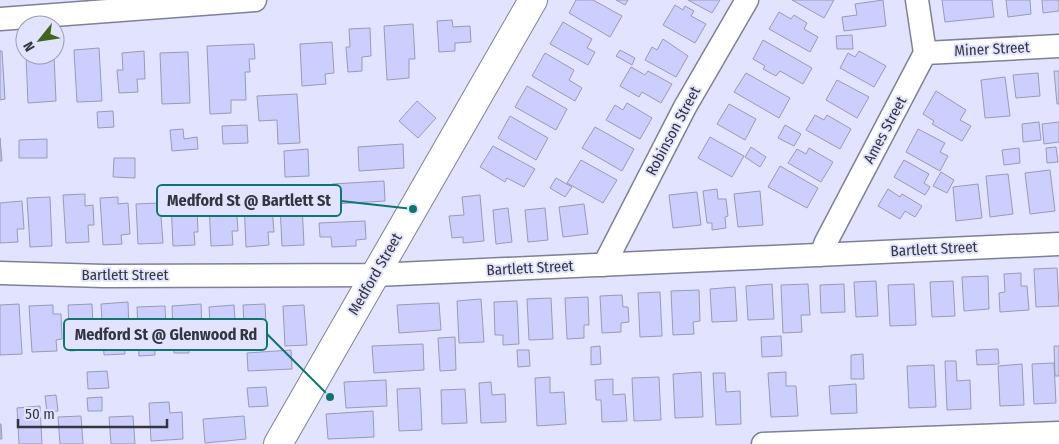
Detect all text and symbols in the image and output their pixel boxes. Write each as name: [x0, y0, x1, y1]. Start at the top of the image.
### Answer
north arrow: [15, 15, 65, 65]
text: N: [20, 38, 39, 54]
street label: Miner Street: [954, 38, 1030, 60]
street label: Robinson Street: [642, 83, 704, 179]
street label: Ames Street: [860, 93, 910, 167]
callout: Medford St @ Bartlett St: [157, 185, 341, 216]
text: Medford St @ Bartlett St: [167, 191, 331, 210]
street label: Medford Street: [344, 230, 406, 318]
street label: Bartlett Street: [890, 238, 978, 260]
street label: Bartlett Street: [486, 257, 574, 279]
street label: Bartlett Street: [81, 266, 169, 284]
callout: Medford St @ Glenwood Rd: [64, 319, 267, 350]
text: Medford St @ Glenwood Rd: [75, 325, 257, 344]
scale bar: [18, 396, 166, 428]
text: 50 m: [25, 405, 55, 423]

